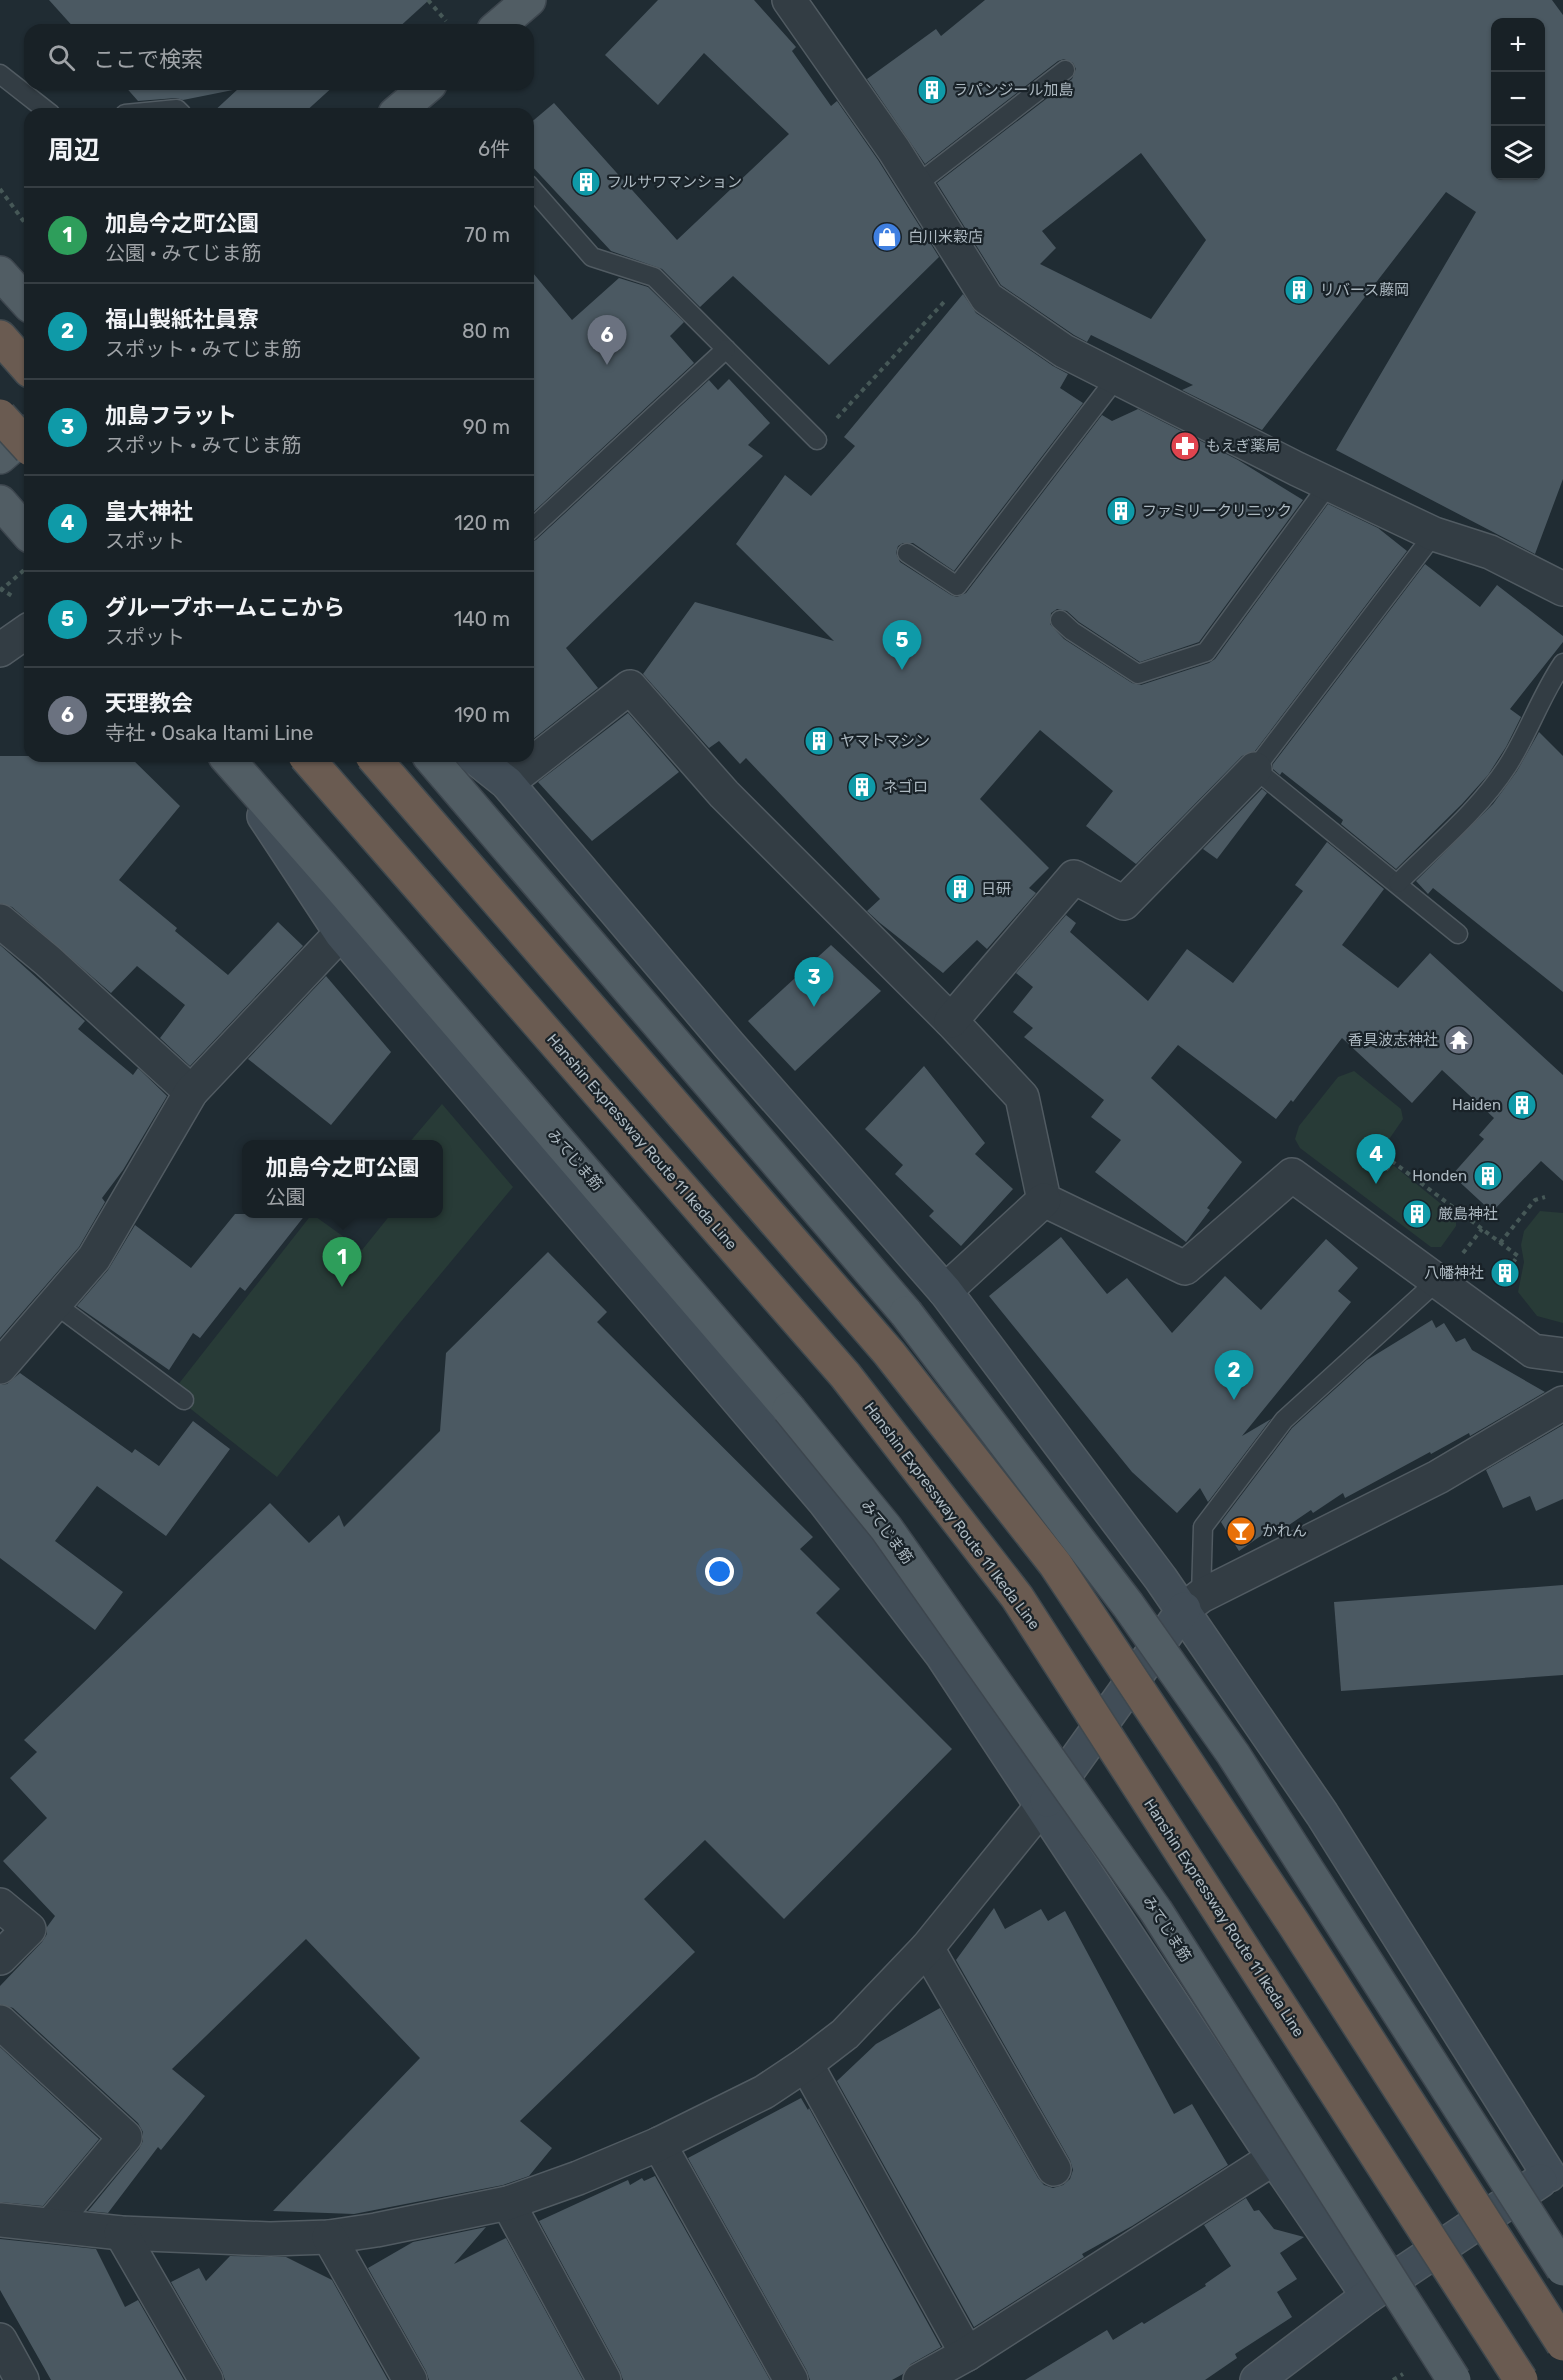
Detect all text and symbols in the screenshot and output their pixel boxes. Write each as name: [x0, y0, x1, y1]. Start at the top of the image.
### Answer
map controls: [1491, 18, 1545, 180]
button: +: [1491, 18, 1545, 72]
search box: [24, 24, 534, 90]
icon: search: [45, 41, 78, 74]
text: ここで検索: [93, 46, 203, 73]
button: −: [1491, 72, 1545, 126]
building icon: ラパンジール加島: [916, 74, 948, 106]
place label: ラパンジール加島: [953, 81, 1074, 99]
button: layers: [1491, 126, 1545, 180]
text: 周辺: [48, 135, 100, 166]
text: 6件: [478, 137, 510, 161]
building icon: フルサワマンション: [570, 166, 602, 198]
place label: フルサワマンション: [607, 173, 742, 191]
text: 加島今之町公園: [105, 210, 259, 237]
shop icon: 白川米穀店: [871, 221, 903, 253]
text: 1: [63, 223, 72, 247]
text: 70 m: [464, 223, 510, 247]
place label: 白川米穀店: [908, 228, 983, 246]
text: 公園 · みてじま筋: [105, 241, 261, 265]
building icon: リバース藤岡: [1283, 274, 1315, 306]
place label: リバース藤岡: [1320, 281, 1409, 299]
text: 福山製紙社員寮: [105, 306, 259, 333]
pin: 6: [588, 316, 626, 365]
text: 2: [61, 319, 74, 343]
text: 80 m: [462, 319, 510, 343]
text: スポット · みてじま筋: [105, 337, 301, 361]
text: 加島フラット: [105, 402, 237, 429]
text: 3: [61, 415, 74, 439]
text: 90 m: [463, 415, 510, 439]
pharmacy icon: もえぎ薬局: [1169, 430, 1201, 462]
text: スポット · みてじま筋: [105, 433, 301, 457]
place label: もえぎ薬局: [1206, 437, 1281, 455]
building icon: ファミリークリニック: [1105, 495, 1137, 527]
text: 皇大神社: [105, 498, 193, 525]
place label: ファミリークリニック: [1142, 502, 1292, 520]
text: 4: [61, 511, 74, 535]
text: 120 m: [454, 511, 510, 535]
text: スポット: [105, 529, 185, 553]
text: グループホームここから: [105, 594, 345, 621]
text: 5: [61, 607, 74, 631]
text: 140 m: [454, 607, 510, 631]
pin: 5: [882, 620, 922, 670]
text: スポット: [105, 625, 185, 649]
text: 天理教会: [105, 690, 193, 717]
text: 6: [61, 703, 74, 727]
text: 190 m: [454, 703, 510, 727]
text: 寺社 · Osaka Itami Line: [105, 721, 314, 745]
building icon: ヤマトマシン: [803, 725, 835, 757]
place label: ヤマトマシン: [840, 732, 930, 750]
building icon: ネゴロ: [846, 771, 878, 803]
place label: ネゴロ: [883, 778, 928, 796]
building icon: 日研: [944, 873, 976, 905]
place label: 日研: [981, 880, 1011, 898]
pin: 3: [794, 958, 834, 1007]
temple icon: 香具波志神社: [1443, 1024, 1475, 1056]
street label: Hanshin Expressway Route 11 Ikeda Line: [543, 1030, 741, 1254]
place label: 香具波志神社: [1348, 1031, 1438, 1049]
building icon: Haiden: [1506, 1089, 1538, 1121]
place label: Haiden: [1452, 1096, 1501, 1114]
street label: みてじま筋: [544, 1126, 606, 1194]
pin: 4: [1356, 1134, 1396, 1184]
popup: [242, 1140, 443, 1218]
text: 加島今之町公園: [265, 1154, 420, 1181]
building icon: Honden: [1472, 1160, 1504, 1192]
place label: Honden: [1412, 1167, 1467, 1185]
text: 公園: [265, 1185, 305, 1209]
building icon: 厳島神社: [1401, 1198, 1433, 1230]
place label: 厳島神社: [1438, 1205, 1498, 1223]
pin: 1: [322, 1238, 362, 1287]
building icon: 八幡神社: [1489, 1257, 1521, 1289]
place label: 八幡神社: [1424, 1264, 1484, 1282]
pin: 2: [1214, 1350, 1254, 1400]
street label: Hanshin Expressway Route 11 Ikeda Line: [861, 1399, 1043, 1633]
street label: みてじま筋: [857, 1497, 917, 1567]
bar icon: かれん: [1225, 1515, 1257, 1547]
place label: かれん: [1262, 1522, 1307, 1540]
your location: [705, 1557, 734, 1586]
street label: Hanshin Expressway Route 11 Ikeda Line: [1140, 1796, 1308, 2040]
street label: みてじま筋: [1139, 1893, 1195, 1965]

